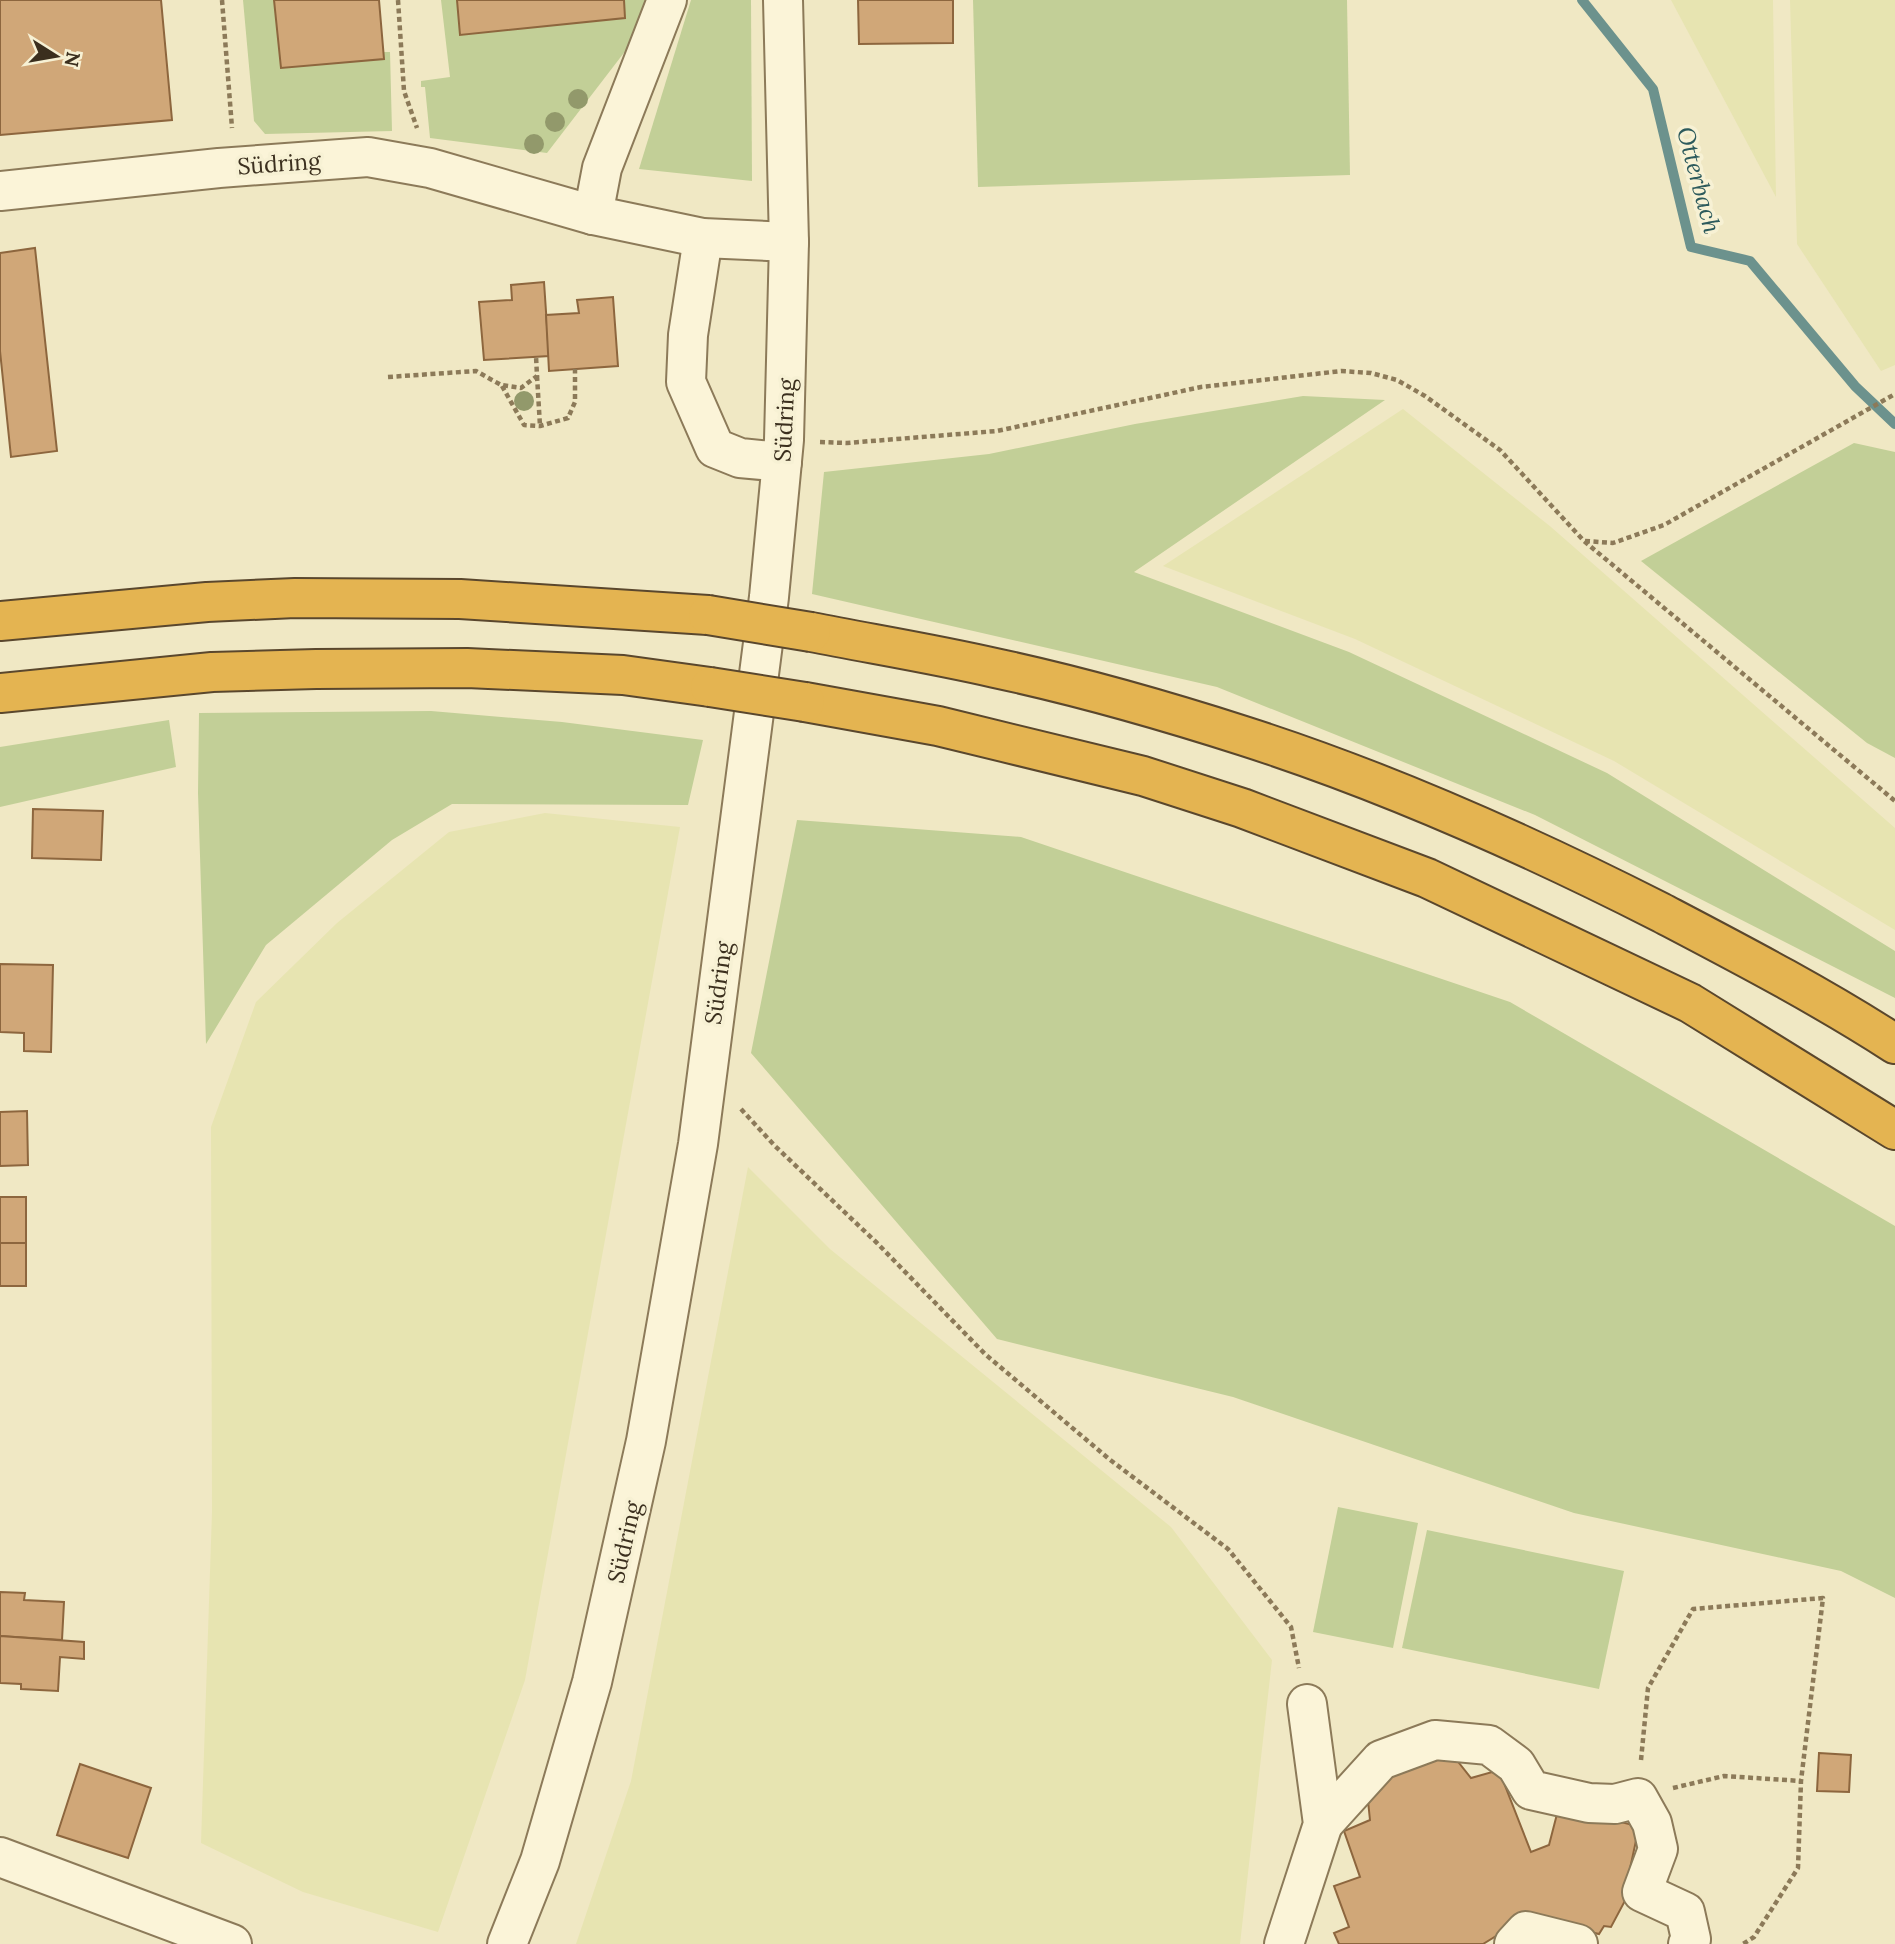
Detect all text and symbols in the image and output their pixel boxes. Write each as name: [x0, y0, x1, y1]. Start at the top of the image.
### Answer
north arrow: [21, 21, 91, 91]
text: N: [59, 50, 86, 69]
water label: Otterbach: [1670, 123, 1728, 237]
street label: Südring: [236, 146, 323, 180]
street label: Südring: [767, 376, 801, 462]
street label: Südring: [698, 938, 738, 1026]
street label: Südring: [600, 1497, 648, 1586]

